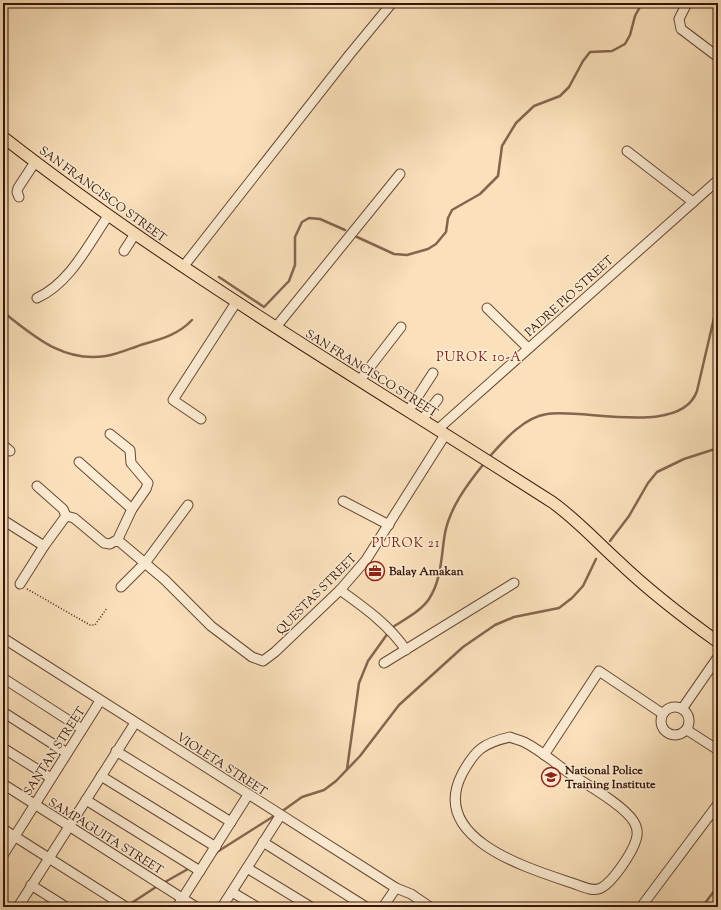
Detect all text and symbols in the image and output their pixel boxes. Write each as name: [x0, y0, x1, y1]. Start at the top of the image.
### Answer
street label: SAN FRANCISCO STREET: [35, 142, 170, 248]
street label: PADRE PIO STREET: [521, 252, 618, 342]
street label: SAN FRANCISCO STREET: [302, 326, 442, 422]
district label: PUROK 10-A: [436, 349, 522, 367]
district label: PUROK 21: [372, 535, 440, 553]
street label: QUESTAS STREET: [272, 550, 362, 639]
office icon: Balay Amakan: [364, 560, 386, 582]
place label: Balay Amakan: [388, 563, 465, 581]
street label: SANTAN STREET: [19, 703, 91, 799]
street label: VIOLETA STREET: [172, 729, 271, 801]
place label: National Police Training Institute: [564, 762, 656, 794]
school or university icon: National Police Training Institute: [540, 766, 562, 788]
street label: SAMPAGUITA STREET: [44, 794, 167, 880]

